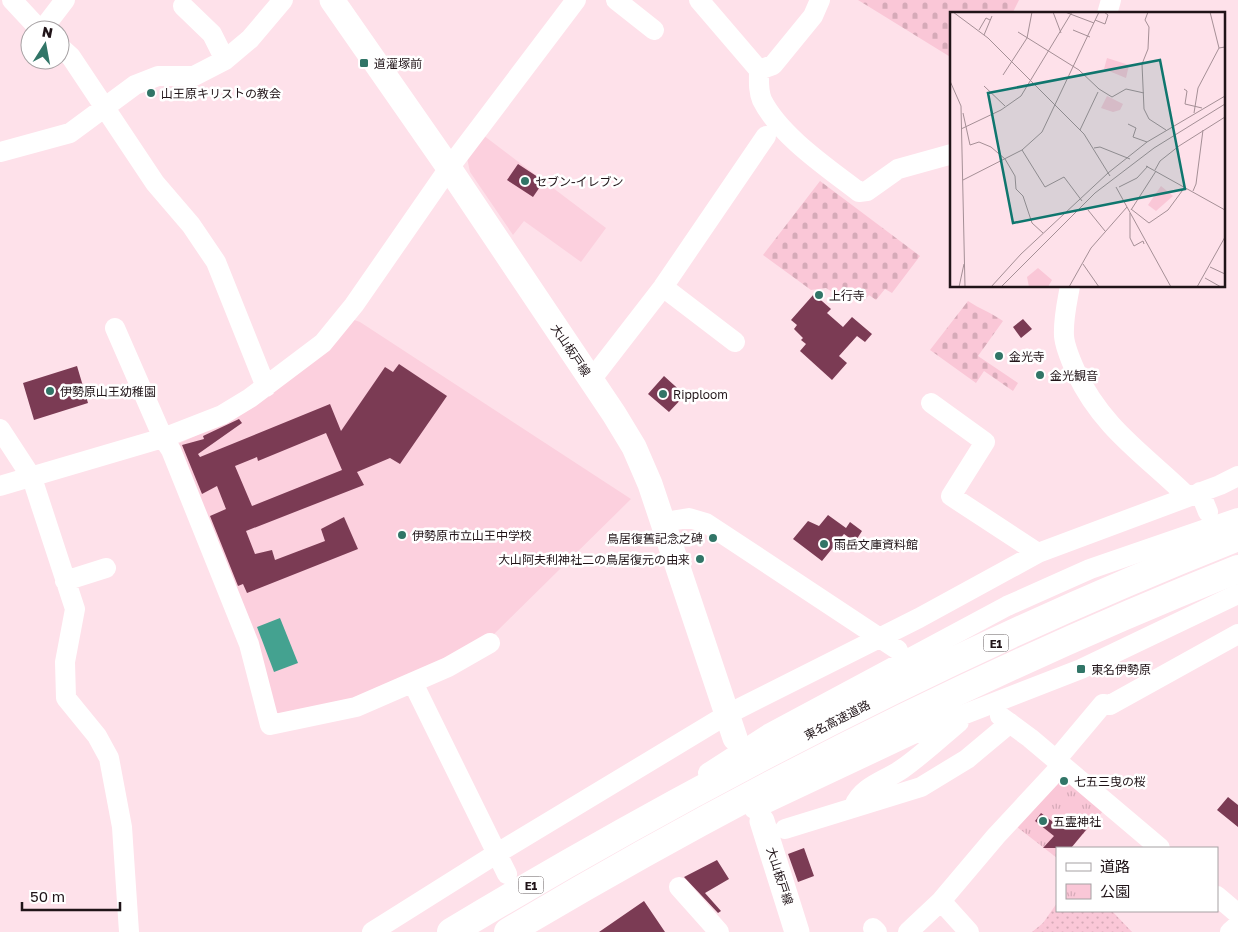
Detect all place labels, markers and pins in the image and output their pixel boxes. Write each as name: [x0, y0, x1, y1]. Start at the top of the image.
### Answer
place label: 道灌塚前: [374, 56, 422, 71]
marker: 道灌塚前: [358, 57, 370, 69]
place label: 山王原キリストの教会: [161, 86, 281, 101]
marker: 山王原キリストの教会: [145, 87, 157, 99]
place label: セブン-イレブン: [535, 174, 624, 189]
marker: セブン-イレブン: [519, 175, 531, 187]
place label: 上行寺: [829, 288, 865, 303]
marker: 上行寺: [813, 289, 825, 301]
place label: 金光寺: [1009, 349, 1045, 364]
marker: 金光寺: [993, 350, 1005, 362]
place label: 金光観音: [1050, 368, 1098, 383]
marker: 金光観音: [1034, 369, 1046, 381]
place label: 伊勢原山王幼稚園: [60, 384, 156, 399]
marker: 伊勢原山王幼稚園: [44, 385, 56, 397]
place label: Ripploom: [673, 387, 728, 402]
marker: Ripploom: [657, 388, 669, 400]
place label: 伊勢原市立山王中学校: [412, 528, 532, 543]
marker: 伊勢原市立山王中学校: [396, 529, 408, 541]
place label: 鳥居復舊記念之碑: [607, 531, 703, 546]
marker: 鳥居復舊記念之碑: [707, 532, 719, 544]
place label: 雨岳文庫資料館: [834, 537, 918, 552]
marker: 雨岳文庫資料館: [818, 538, 830, 550]
place label: 大山阿夫利神社二の鳥居復元の由来: [498, 552, 690, 567]
marker: 大山阿夫利神社二の鳥居復元の由来: [694, 553, 706, 565]
place label: 東名伊勢原: [1091, 662, 1151, 677]
marker: 東名伊勢原: [1075, 663, 1087, 675]
place label: 七五三曳の桜: [1074, 774, 1146, 789]
marker: 七五三曳の桜: [1058, 775, 1070, 787]
place label: 五霊神社: [1053, 814, 1101, 829]
marker: 五霊神社: [1037, 815, 1049, 827]

